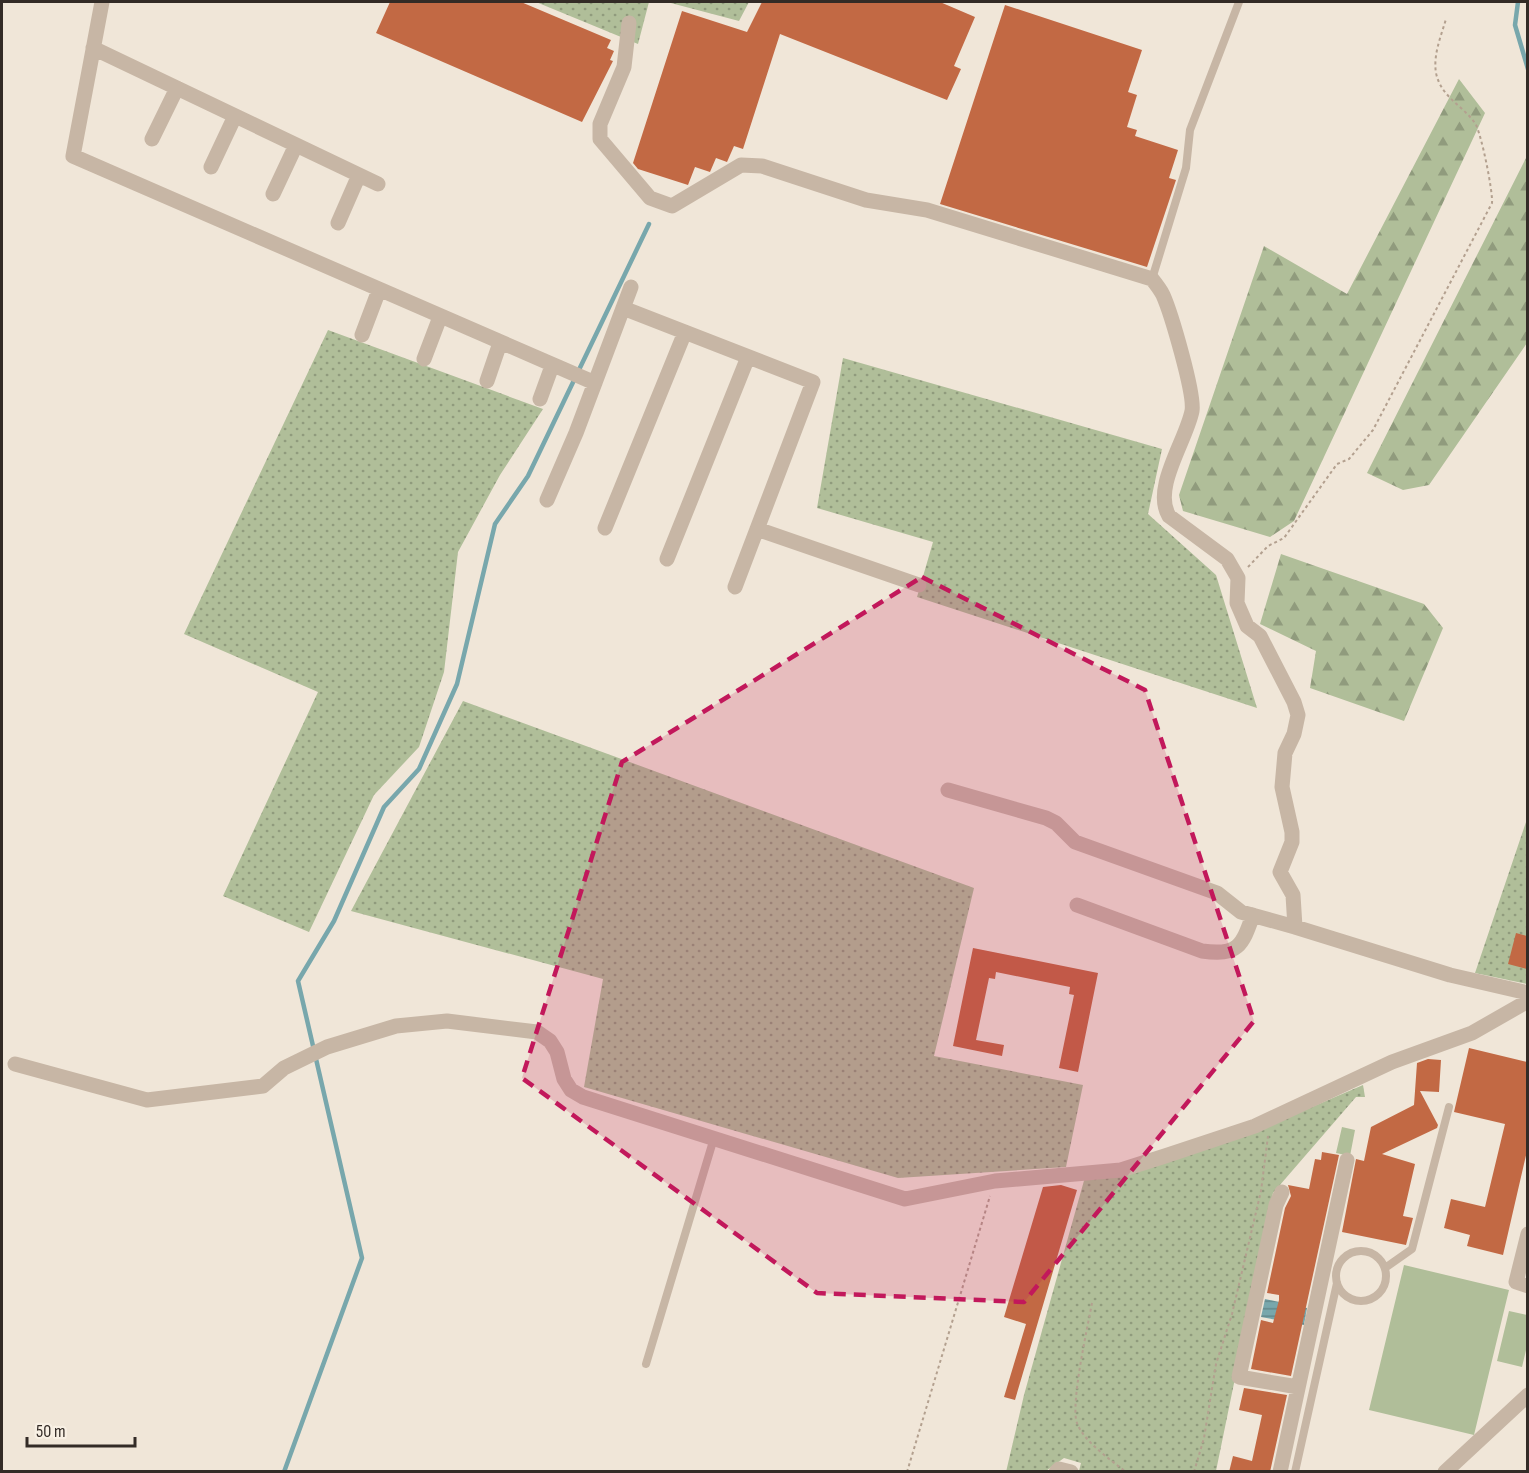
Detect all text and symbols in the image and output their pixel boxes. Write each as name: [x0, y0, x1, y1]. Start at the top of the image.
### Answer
scale bar: [27, 1410, 135, 1448]
text: 50 m: [36, 1421, 66, 1442]

